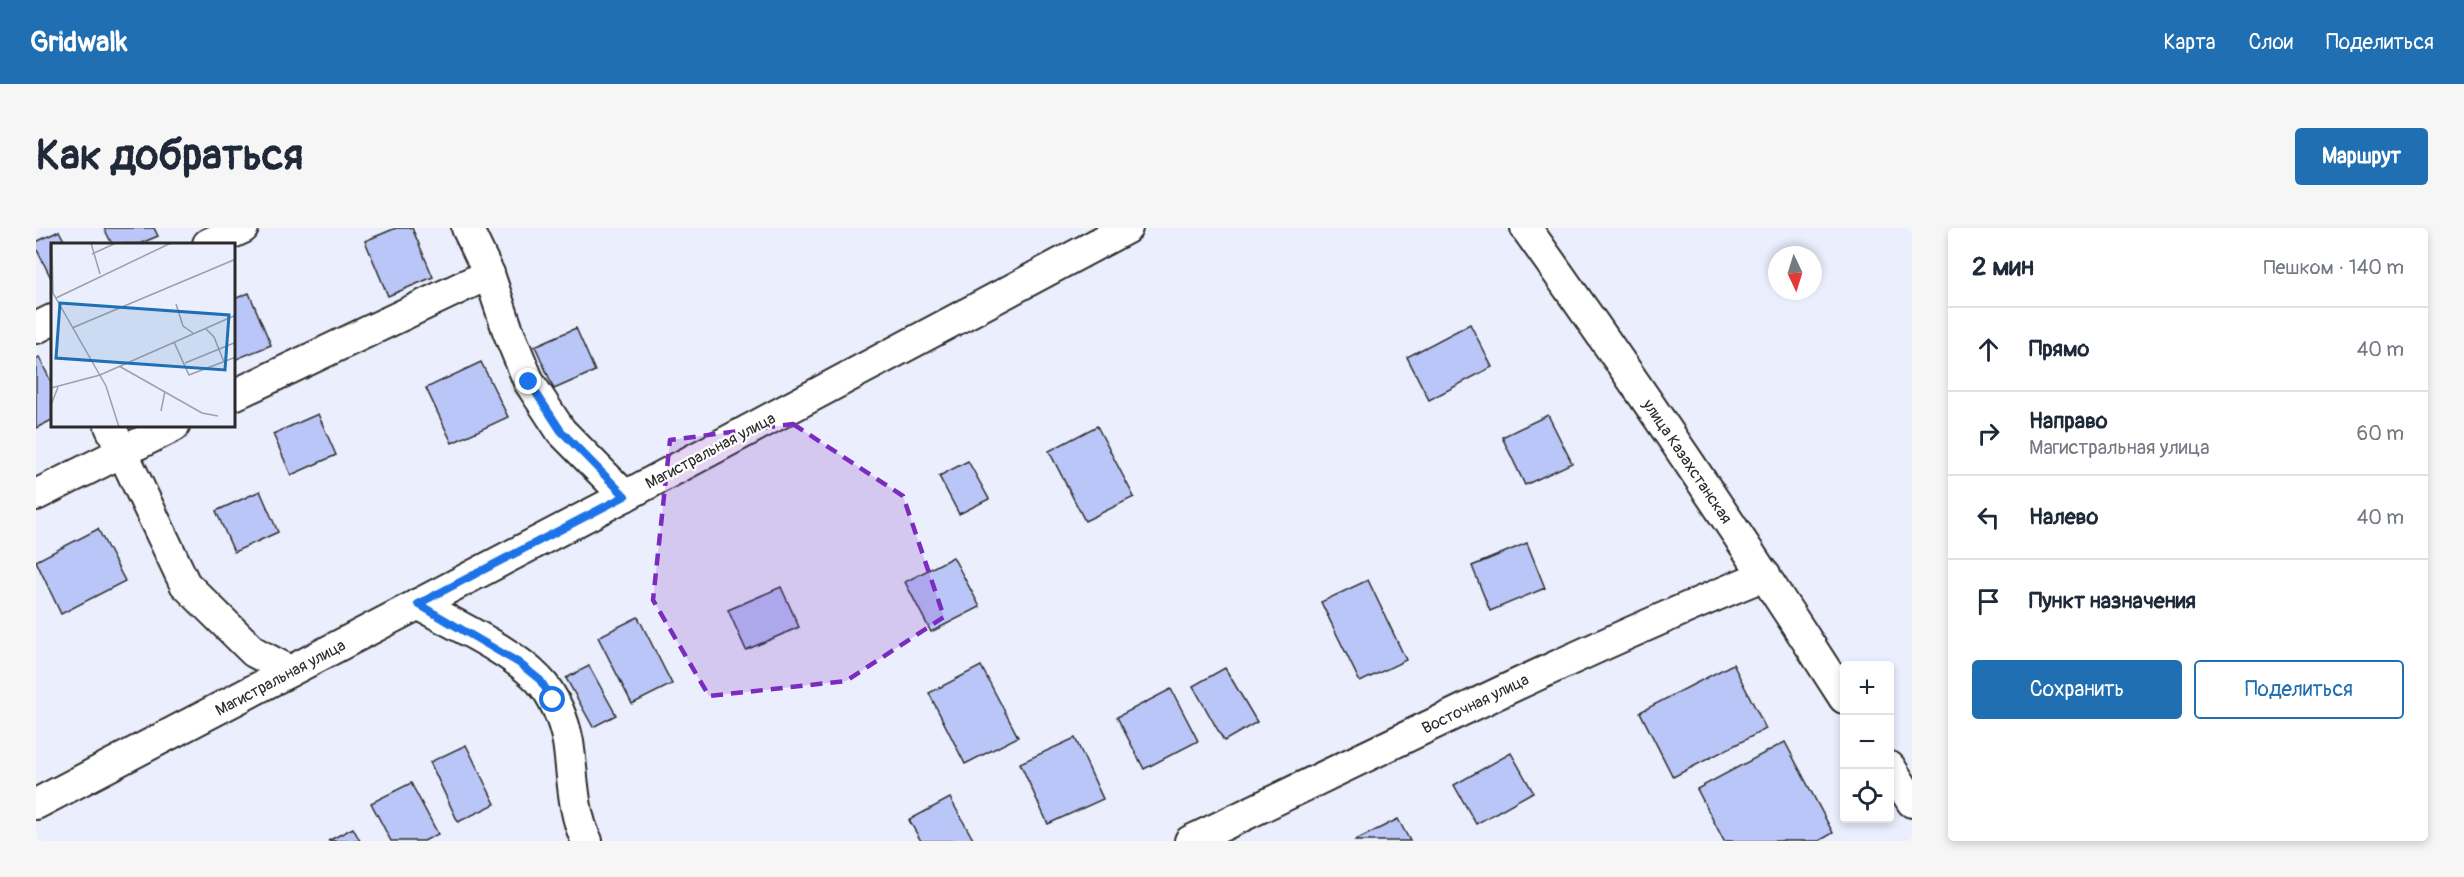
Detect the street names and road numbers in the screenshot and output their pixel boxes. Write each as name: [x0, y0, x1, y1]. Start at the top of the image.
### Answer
street label: улица Казахстанская: [1638, 395, 1736, 528]
street label: Магистральная улица: [642, 408, 779, 494]
street label: Магистральная улица: [212, 635, 349, 721]
street label: Восточная улица: [1419, 669, 1532, 738]

